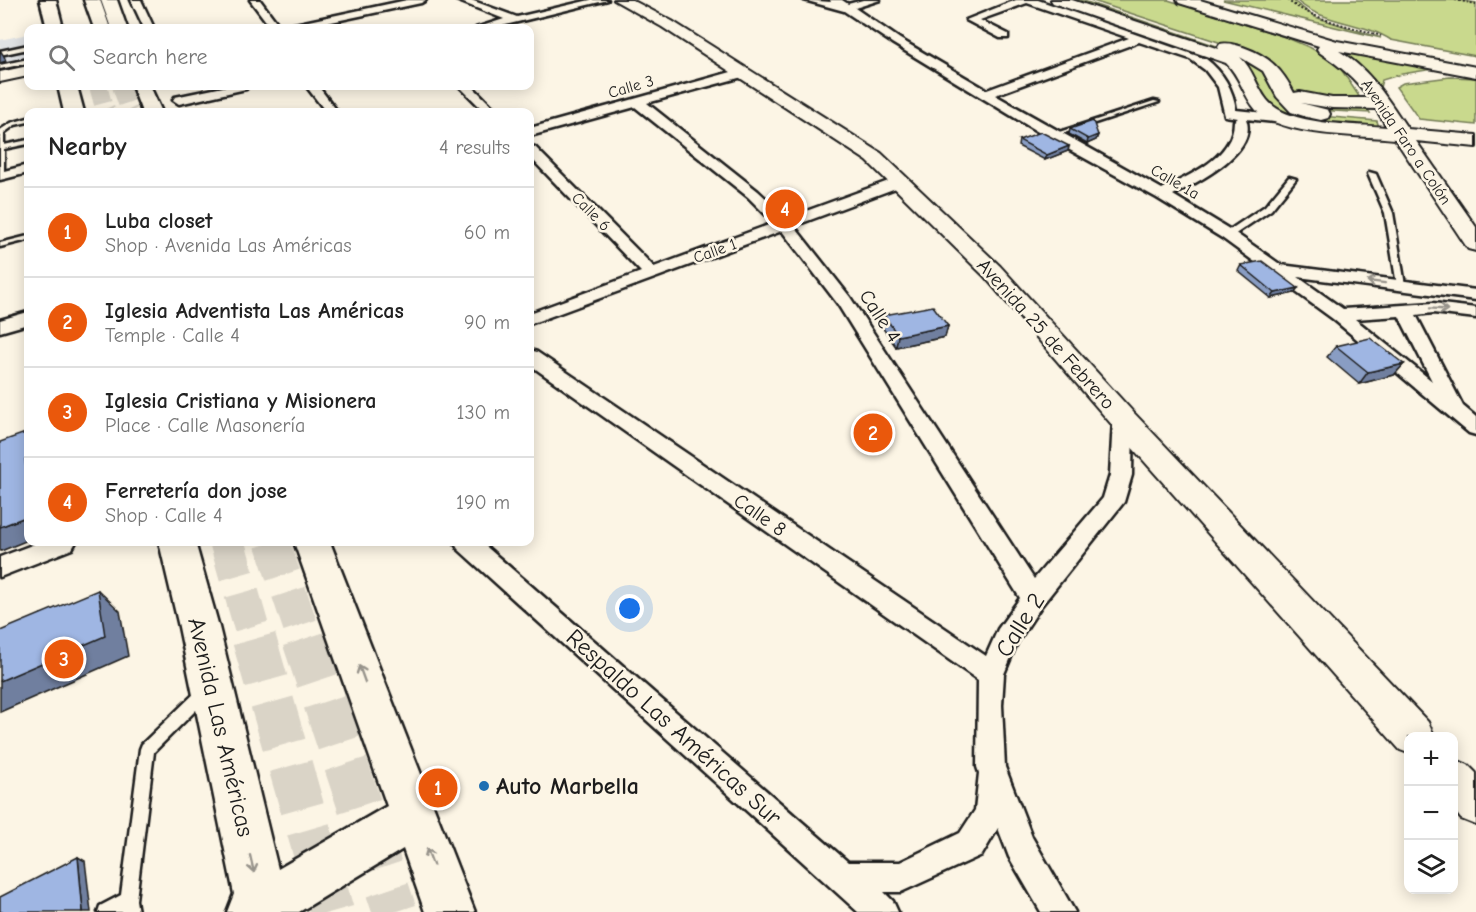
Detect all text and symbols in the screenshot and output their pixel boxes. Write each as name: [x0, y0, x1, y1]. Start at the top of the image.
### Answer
search box: [24, 24, 534, 90]
icon: search: [45, 41, 78, 74]
text: Search here: [93, 44, 208, 70]
street label: Calle 3: [606, 72, 656, 102]
street label: Avenida Faro a Colón: [1357, 76, 1455, 208]
text: Nearby: [48, 132, 127, 162]
text: 4 results: [439, 136, 510, 159]
street label: Calle 1a: [1148, 161, 1202, 203]
pin: 4: [766, 186, 804, 232]
street label: Calle 6: [568, 189, 614, 235]
text: Luba closet: [105, 208, 213, 234]
text: 1: [64, 221, 71, 244]
text: 60 m: [464, 221, 510, 244]
text: Shop · Avenida Las Américas: [105, 234, 352, 257]
street label: Calle 1: [691, 235, 739, 267]
street label: Avenida 25 de Febrero: [972, 254, 1120, 414]
one-way arrow: [1367, 277, 1387, 288]
street label: Calle 4: [855, 286, 905, 346]
text: Iglesia Adventista Las Américas: [105, 298, 404, 324]
one-way arrow: [1428, 304, 1448, 315]
text: 2: [63, 311, 72, 334]
text: 90 m: [464, 311, 510, 334]
text: Temple · Calle 4: [105, 324, 240, 347]
text: Iglesia Cristiana y Misionera: [105, 388, 376, 414]
text: 3: [63, 401, 72, 424]
text: 130 m: [457, 401, 510, 424]
pin: 2: [854, 410, 892, 456]
text: Place · Calle Masonería: [105, 414, 305, 437]
text: Ferretería don jose: [105, 478, 287, 504]
street label: Calle 8: [729, 489, 791, 541]
text: 4: [63, 491, 72, 514]
text: 190 m: [456, 491, 510, 514]
text: Shop · Calle 4: [105, 504, 223, 527]
street label: Calle 2: [990, 588, 1050, 662]
your location: [615, 594, 644, 623]
street label: Avenida Las Américas: [182, 615, 260, 839]
street label: Respaldo Las Américas Sur: [561, 623, 788, 831]
pin: 3: [44, 636, 84, 682]
one-way arrow: [356, 666, 367, 684]
map controls: [1404, 732, 1458, 894]
button: +: [1404, 732, 1458, 786]
pin: 1: [418, 766, 458, 810]
place label: Auto Marbella: [496, 772, 639, 800]
marker: Auto Marbella: [477, 779, 491, 793]
button: −: [1404, 786, 1458, 840]
button: layers: [1404, 840, 1458, 894]
one-way arrow: [424, 848, 435, 867]
one-way arrow: [247, 854, 259, 873]

